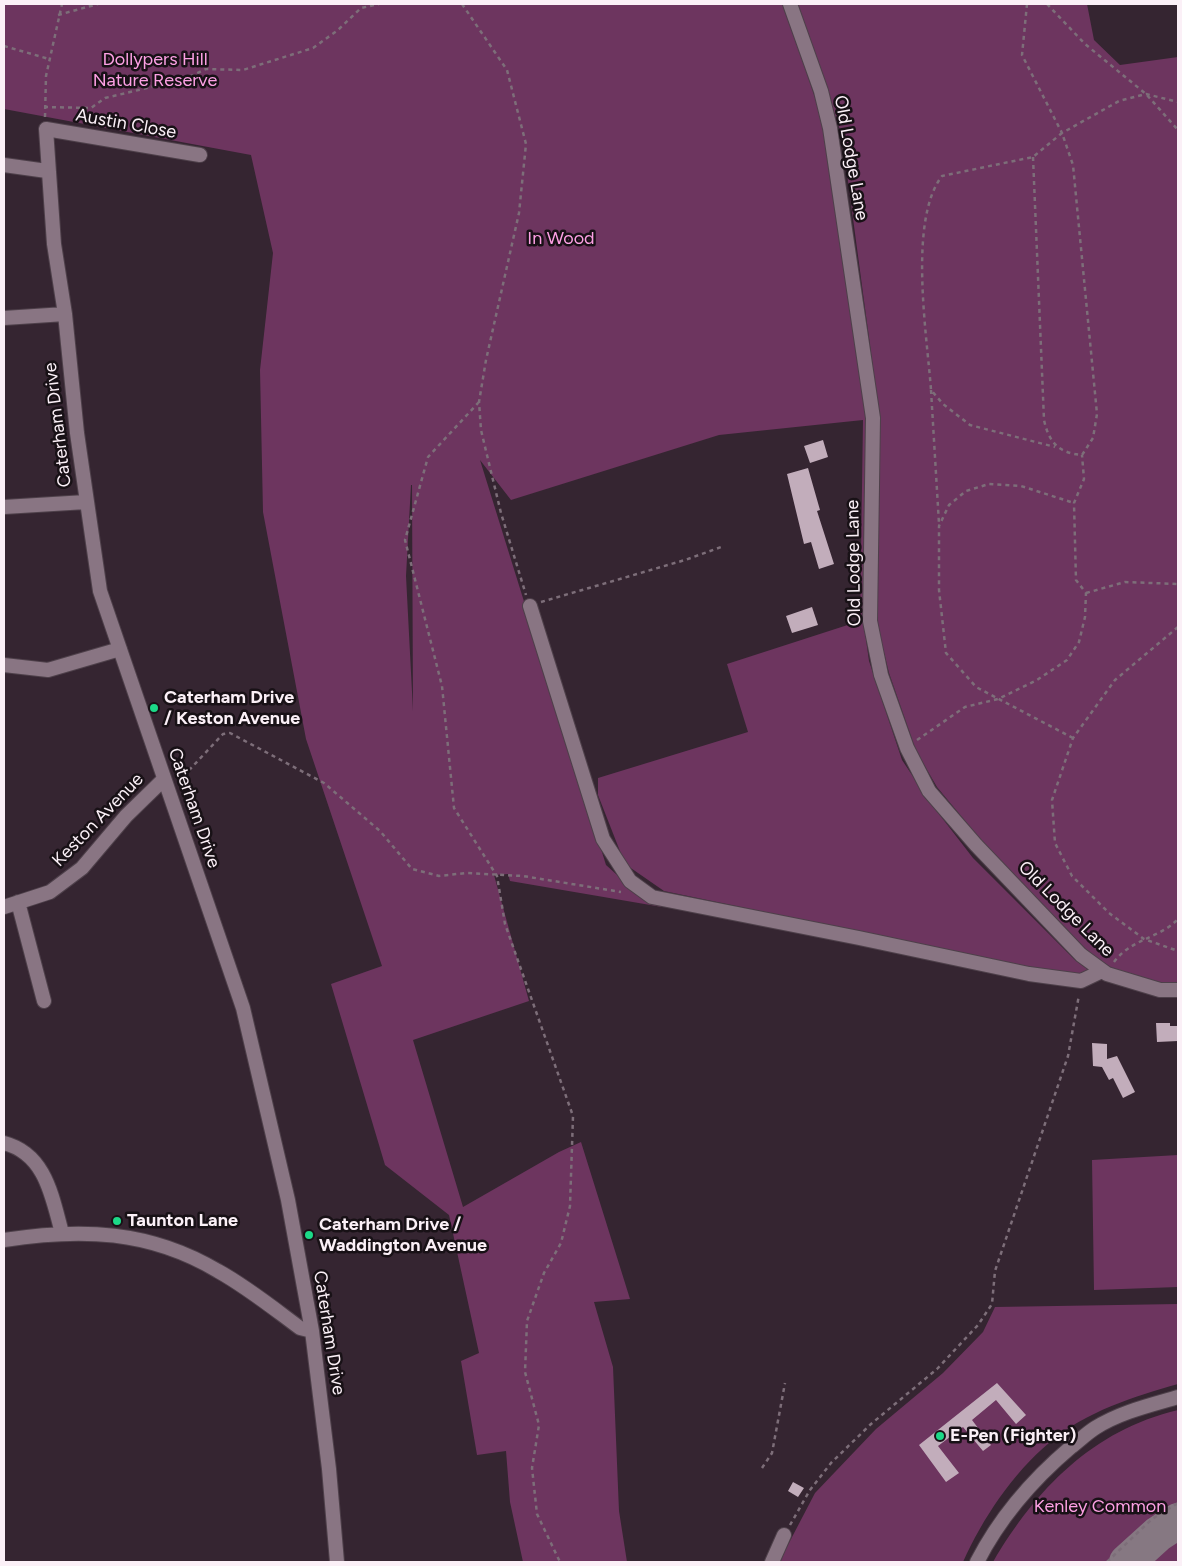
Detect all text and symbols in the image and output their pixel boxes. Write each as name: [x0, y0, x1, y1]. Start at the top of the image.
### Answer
park label: Dollypers Hill Nature Reserve: [93, 49, 217, 92]
street label: Old Lodge Lane: [829, 94, 873, 222]
street label: Austin Close: [74, 105, 178, 143]
park label: In Wood: [527, 228, 595, 250]
street label: Caterham Drive: [40, 361, 76, 489]
street label: Old Lodge Lane: [842, 500, 866, 626]
place label: Caterham Drive / Keston Avenue: [164, 687, 300, 730]
marker: Caterham Drive / Keston Avenue: [148, 702, 160, 714]
street label: Caterham Drive: [163, 745, 225, 871]
street label: Keston Avenue: [48, 769, 148, 871]
street label: Old Lodge Lane: [1014, 857, 1118, 961]
place label: Taunton Lane: [127, 1210, 238, 1232]
place label: Caterham Drive / Waddington Avenue: [319, 1214, 487, 1256]
marker: Taunton Lane: [111, 1215, 123, 1227]
marker: Caterham Drive / Waddington Avenue: [303, 1229, 315, 1241]
street label: Caterham Drive: [309, 1269, 349, 1397]
place label: E-Pen (Fighter): [950, 1425, 1076, 1447]
marker: E-Pen (Fighter): [934, 1430, 946, 1442]
park label: Kenley Common: [1034, 1496, 1166, 1518]

